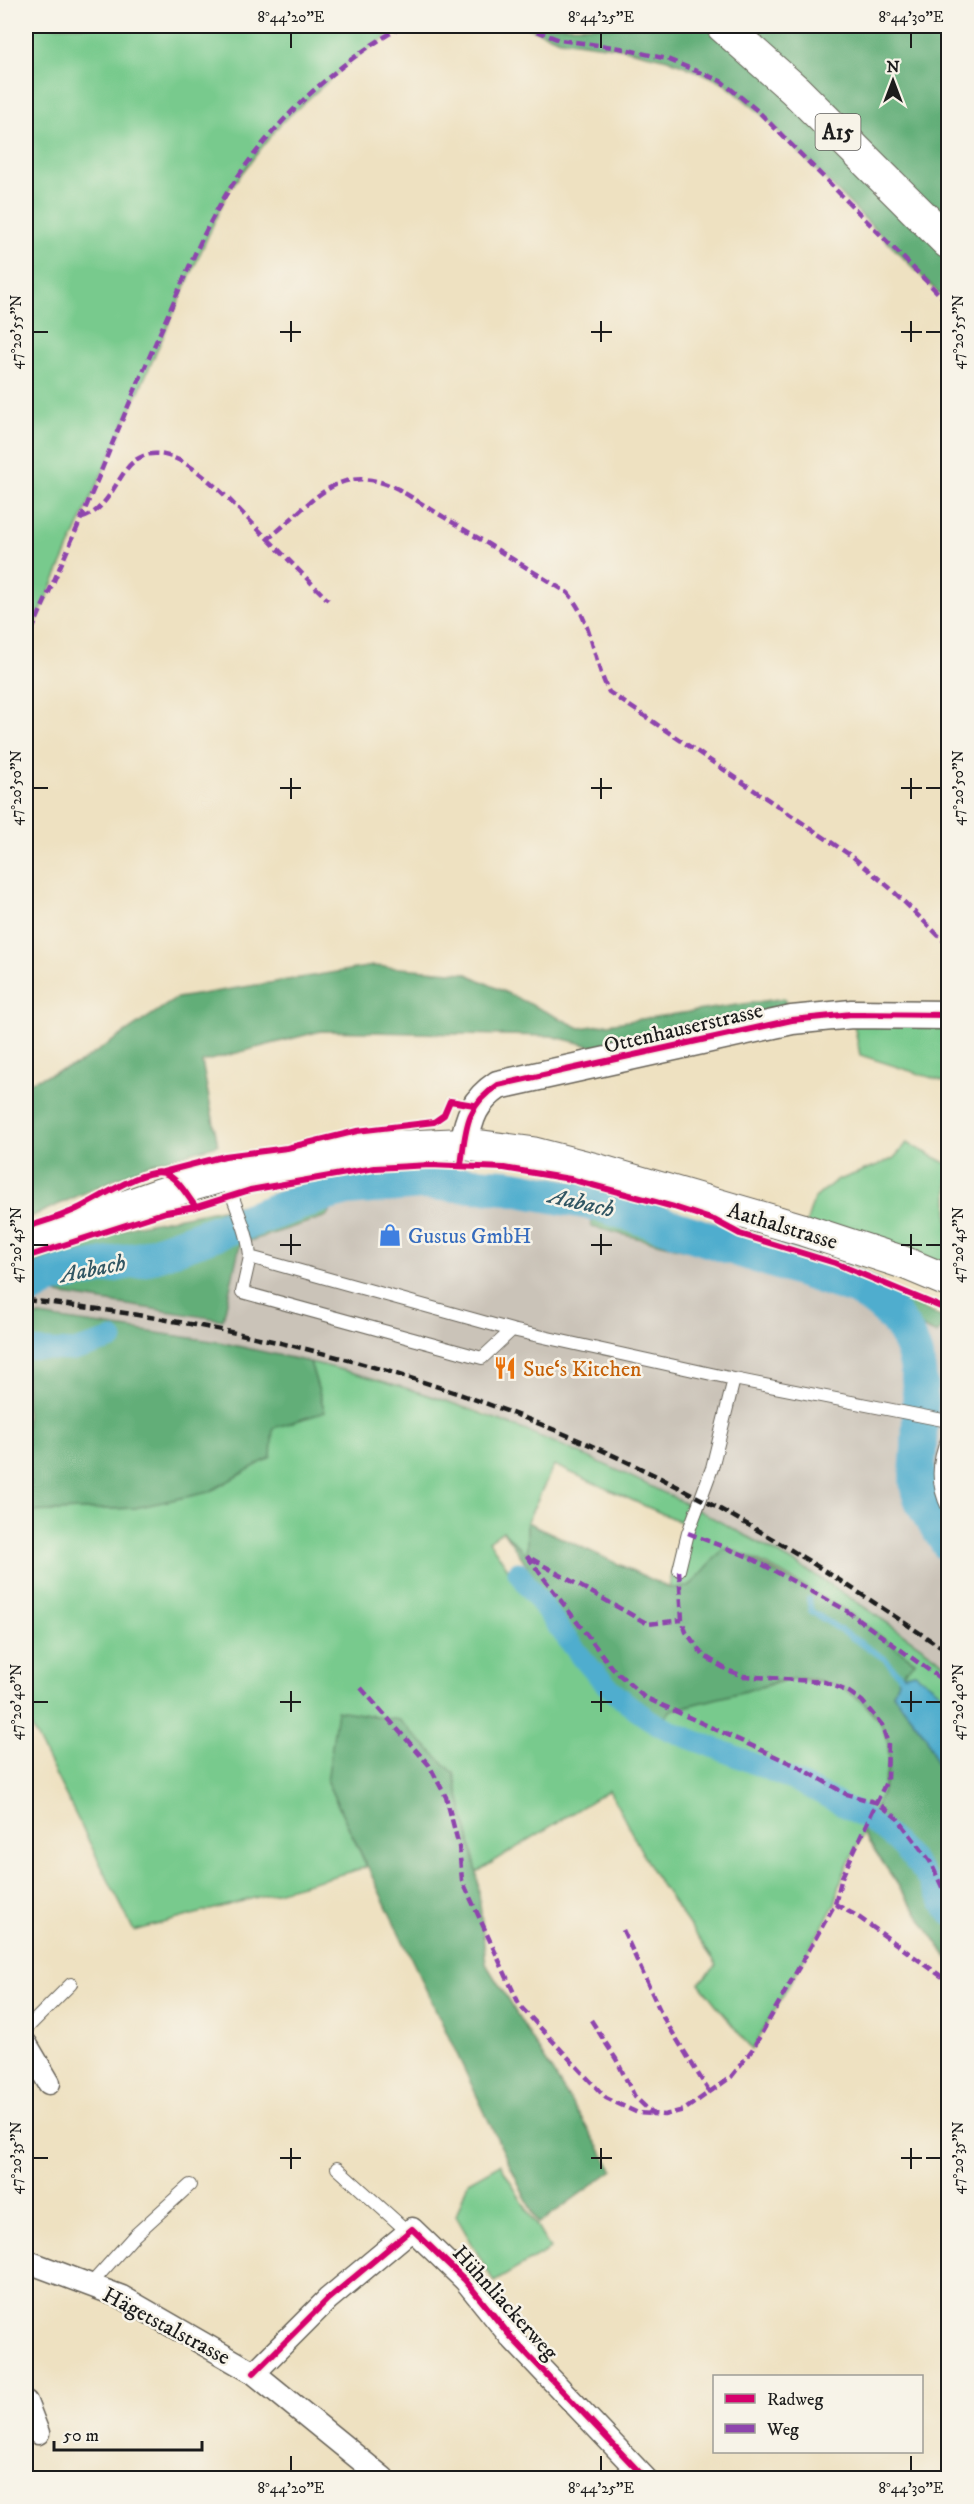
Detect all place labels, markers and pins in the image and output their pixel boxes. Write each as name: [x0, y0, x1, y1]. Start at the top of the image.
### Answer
shop icon: Gustus GmbH: [377, 1222, 403, 1248]
place label: Gustus GmbH: [408, 1223, 531, 1250]
restaurant icon: Sue‘s Kitchen: [492, 1355, 518, 1381]
place label: Sue‘s Kitchen: [523, 1356, 642, 1383]

